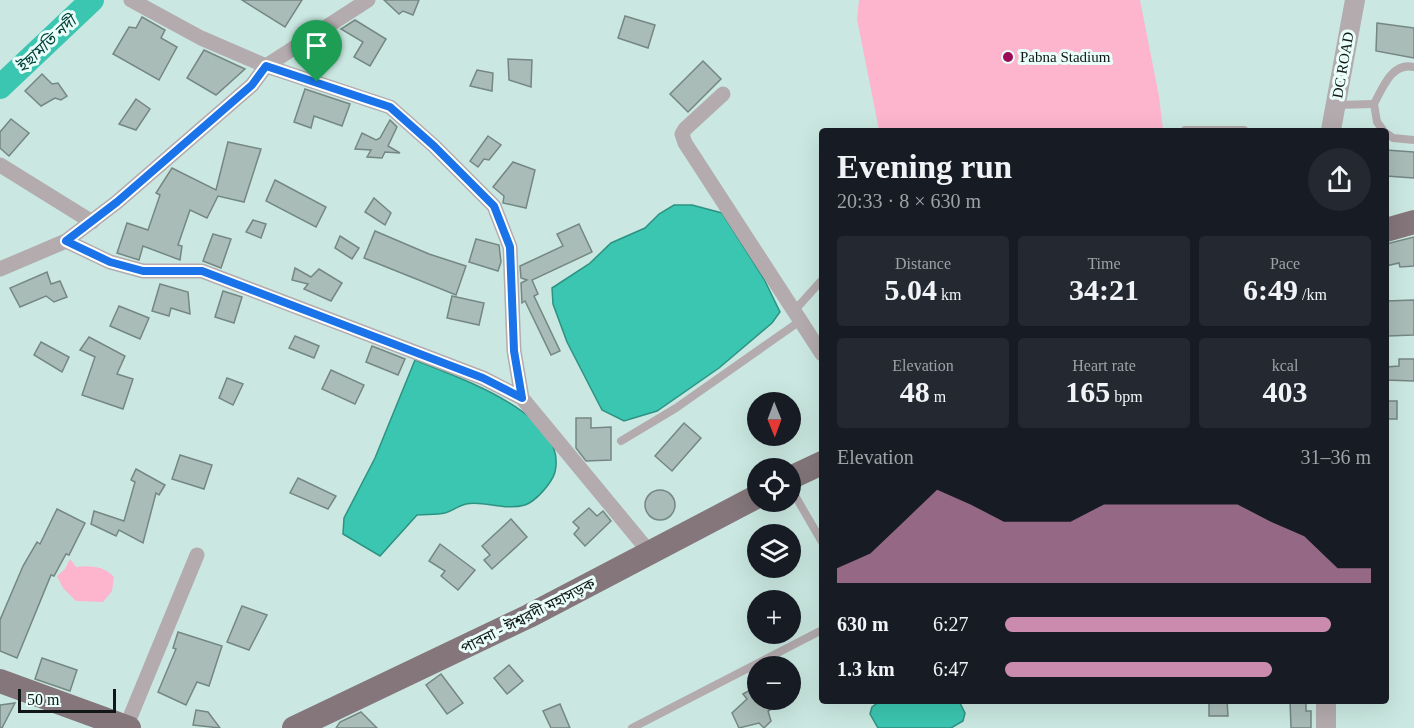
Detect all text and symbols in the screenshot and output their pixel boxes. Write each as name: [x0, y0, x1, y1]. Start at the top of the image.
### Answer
water label: ইছামতি নদী: [12, 10, 81, 76]
pin: [291, 20, 342, 82]
icon: arrive: [300, 29, 333, 62]
street label: DC ROAD: [1329, 30, 1357, 99]
place label: Pabna Stadium: [1020, 49, 1111, 65]
marker: Pabna Stadium: [1001, 50, 1015, 64]
button: share: [1308, 148, 1371, 211]
text: Evening run: [837, 149, 1012, 185]
text: 20:33 · 8 × 630 m: [837, 190, 981, 212]
text: Distance: [895, 255, 951, 272]
text: Time: [1087, 255, 1121, 272]
text: Pace: [1270, 255, 1300, 272]
text: 5.04: [885, 273, 937, 306]
text: 34:21: [1069, 273, 1139, 306]
text: 6:49: [1243, 273, 1298, 306]
text: km: [937, 286, 961, 303]
text: /km: [1298, 286, 1327, 303]
text: Elevation: [892, 357, 954, 374]
text: Heart rate: [1072, 357, 1136, 374]
text: kcal: [1272, 357, 1298, 374]
text: 48: [900, 375, 930, 408]
text: 165: [1065, 375, 1110, 408]
text: 403: [1263, 375, 1308, 408]
text: m: [930, 388, 946, 405]
text: bpm: [1110, 388, 1143, 405]
north arrow: [747, 392, 801, 446]
map controls: [747, 392, 801, 710]
text: Elevation: [837, 446, 914, 468]
text: 31–36 m: [1300, 446, 1371, 468]
button: locate: [747, 458, 801, 512]
button: layers: [747, 524, 801, 578]
street label: পাবনা - ঈশ্বরদী মহাসড়ক: [458, 575, 598, 657]
button: +: [747, 590, 801, 644]
text: 630 m: [837, 613, 889, 635]
text: 6:27: [933, 613, 969, 635]
button: −: [747, 656, 801, 710]
text: 1.3 km: [837, 658, 895, 680]
text: 6:47: [933, 658, 969, 680]
scale bar: [18, 686, 116, 714]
text: 50 m: [27, 691, 59, 708]

